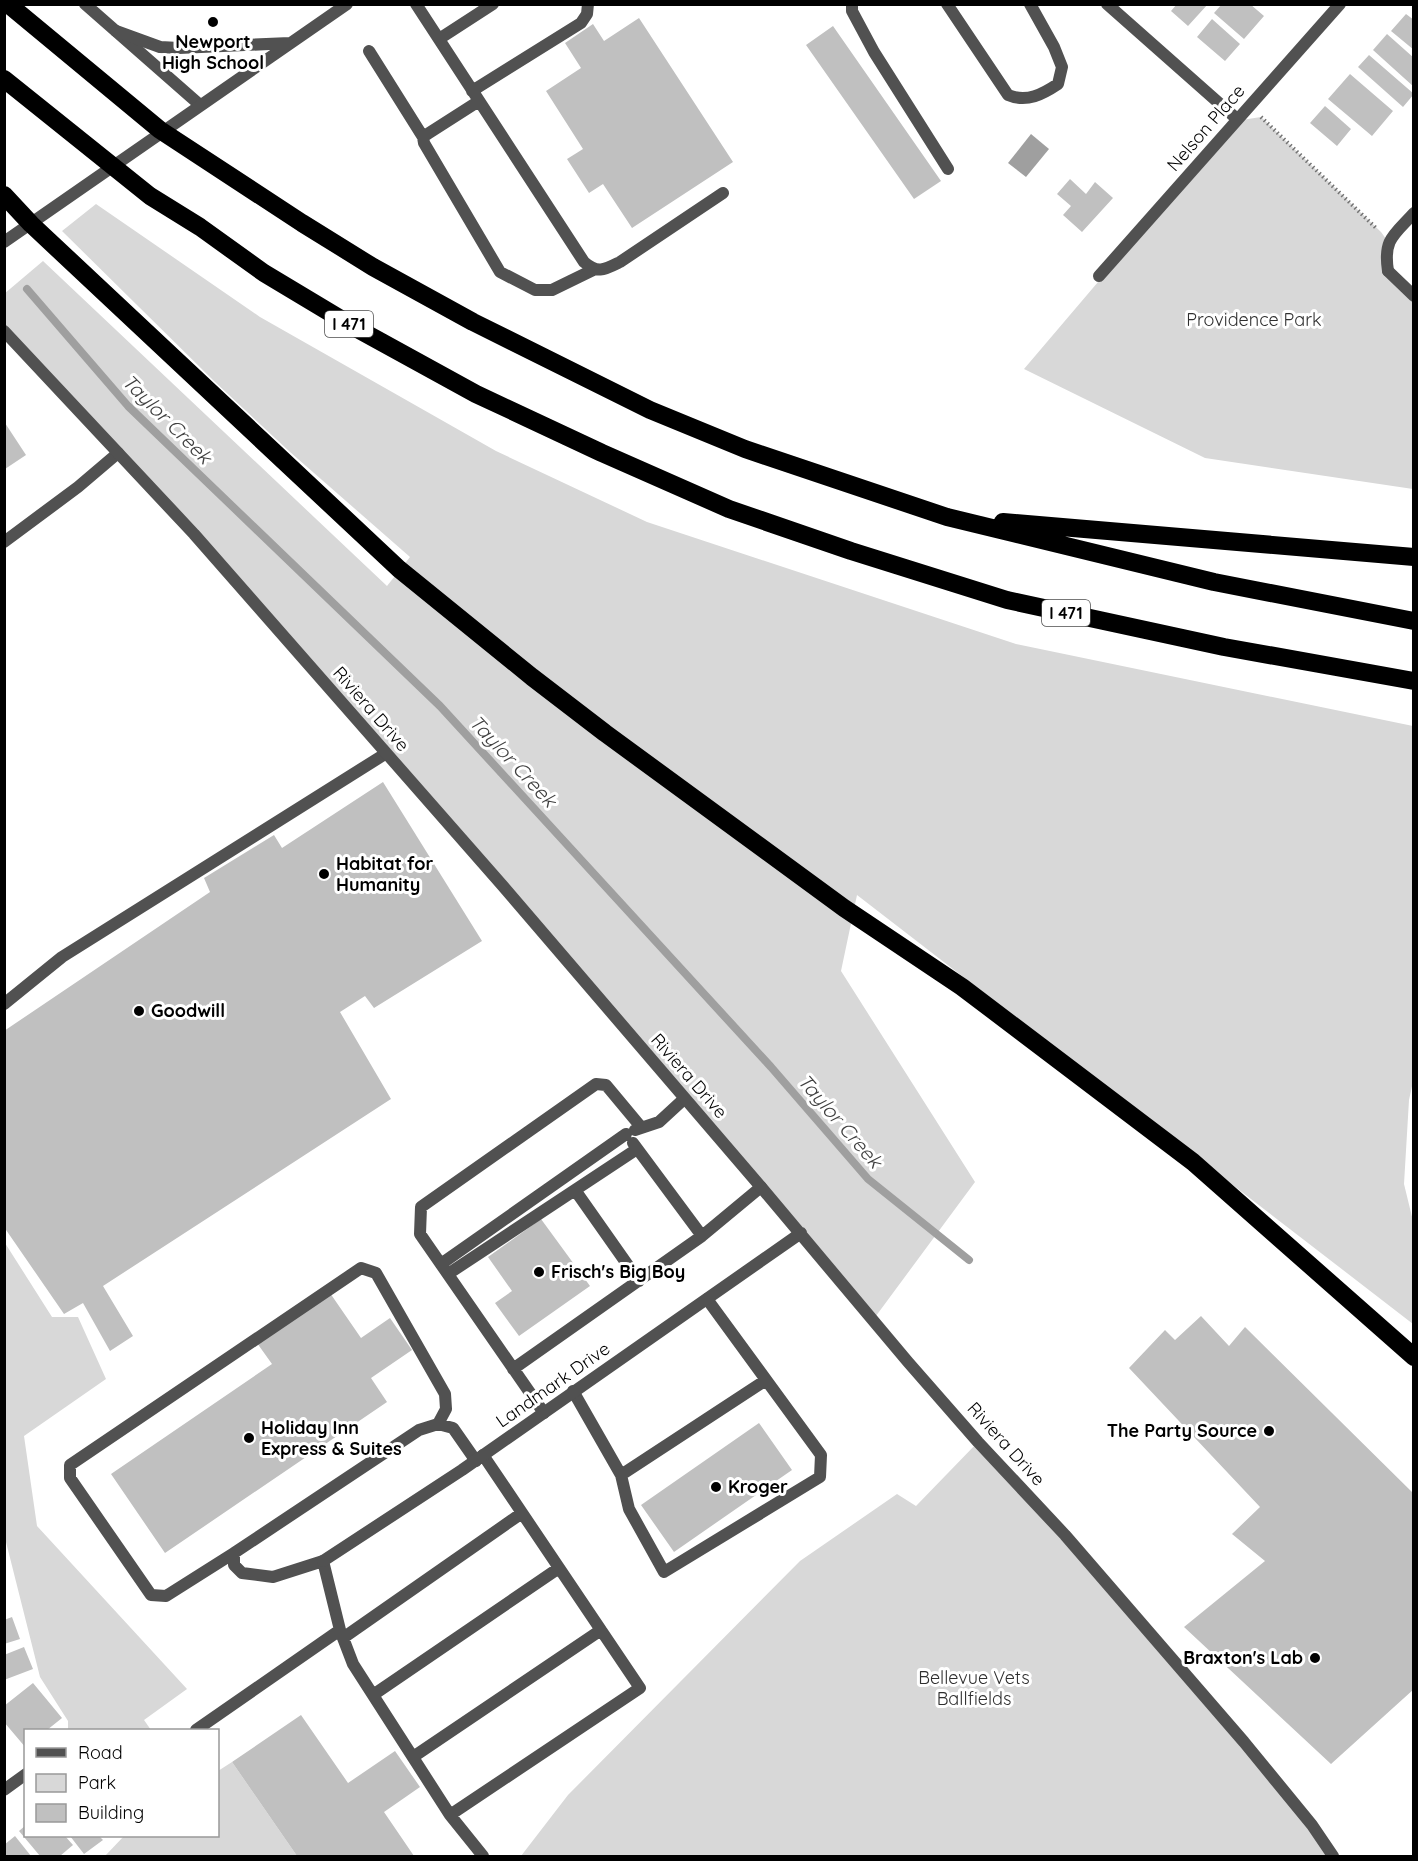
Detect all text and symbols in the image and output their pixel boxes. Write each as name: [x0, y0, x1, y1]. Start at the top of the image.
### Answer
marker: Newport High School: [206, 15, 220, 29]
place label: Newport High School: [162, 30, 264, 74]
street label: Nelson Place: [1162, 80, 1250, 176]
park label: Providence Park: [1186, 308, 1322, 331]
road number: I 471: [325, 311, 373, 337]
water label: Taylor Creek: [117, 369, 219, 470]
road number: I 471: [1042, 600, 1090, 626]
street label: Riviera Drive: [328, 661, 415, 756]
water label: Taylor Creek: [464, 709, 564, 814]
place label: Habitat for Humanity: [336, 852, 433, 896]
marker: Habitat for Humanity: [317, 867, 331, 881]
place label: Goodwill: [151, 999, 225, 1022]
marker: Goodwill: [132, 1004, 146, 1018]
street label: Riviera Drive: [646, 1028, 733, 1123]
water label: Taylor Creek: [793, 1068, 890, 1175]
place label: Frisch's Big Boy: [551, 1260, 685, 1283]
marker: Frisch's Big Boy: [532, 1265, 546, 1279]
street label: Landmark Drive: [491, 1337, 614, 1432]
street label: Riviera Drive: [963, 1397, 1050, 1490]
place label: Holiday Inn Express & Suites: [261, 1416, 402, 1460]
place label: The Party Source: [1107, 1419, 1257, 1442]
marker: The Party Source: [1262, 1424, 1276, 1438]
marker: Holiday Inn Express & Suites: [242, 1431, 256, 1445]
place label: Kroger: [728, 1475, 788, 1498]
marker: Kroger: [709, 1480, 723, 1494]
place label: Braxton's Lab: [1183, 1646, 1303, 1669]
marker: Braxton's Lab: [1308, 1651, 1322, 1665]
park label: Bellevue Vets Ballfields: [918, 1666, 1030, 1710]
legend: [24, 1729, 219, 1837]
text: Road: [78, 1741, 123, 1764]
text: Park: [78, 1771, 116, 1794]
text: Building: [78, 1801, 144, 1824]

